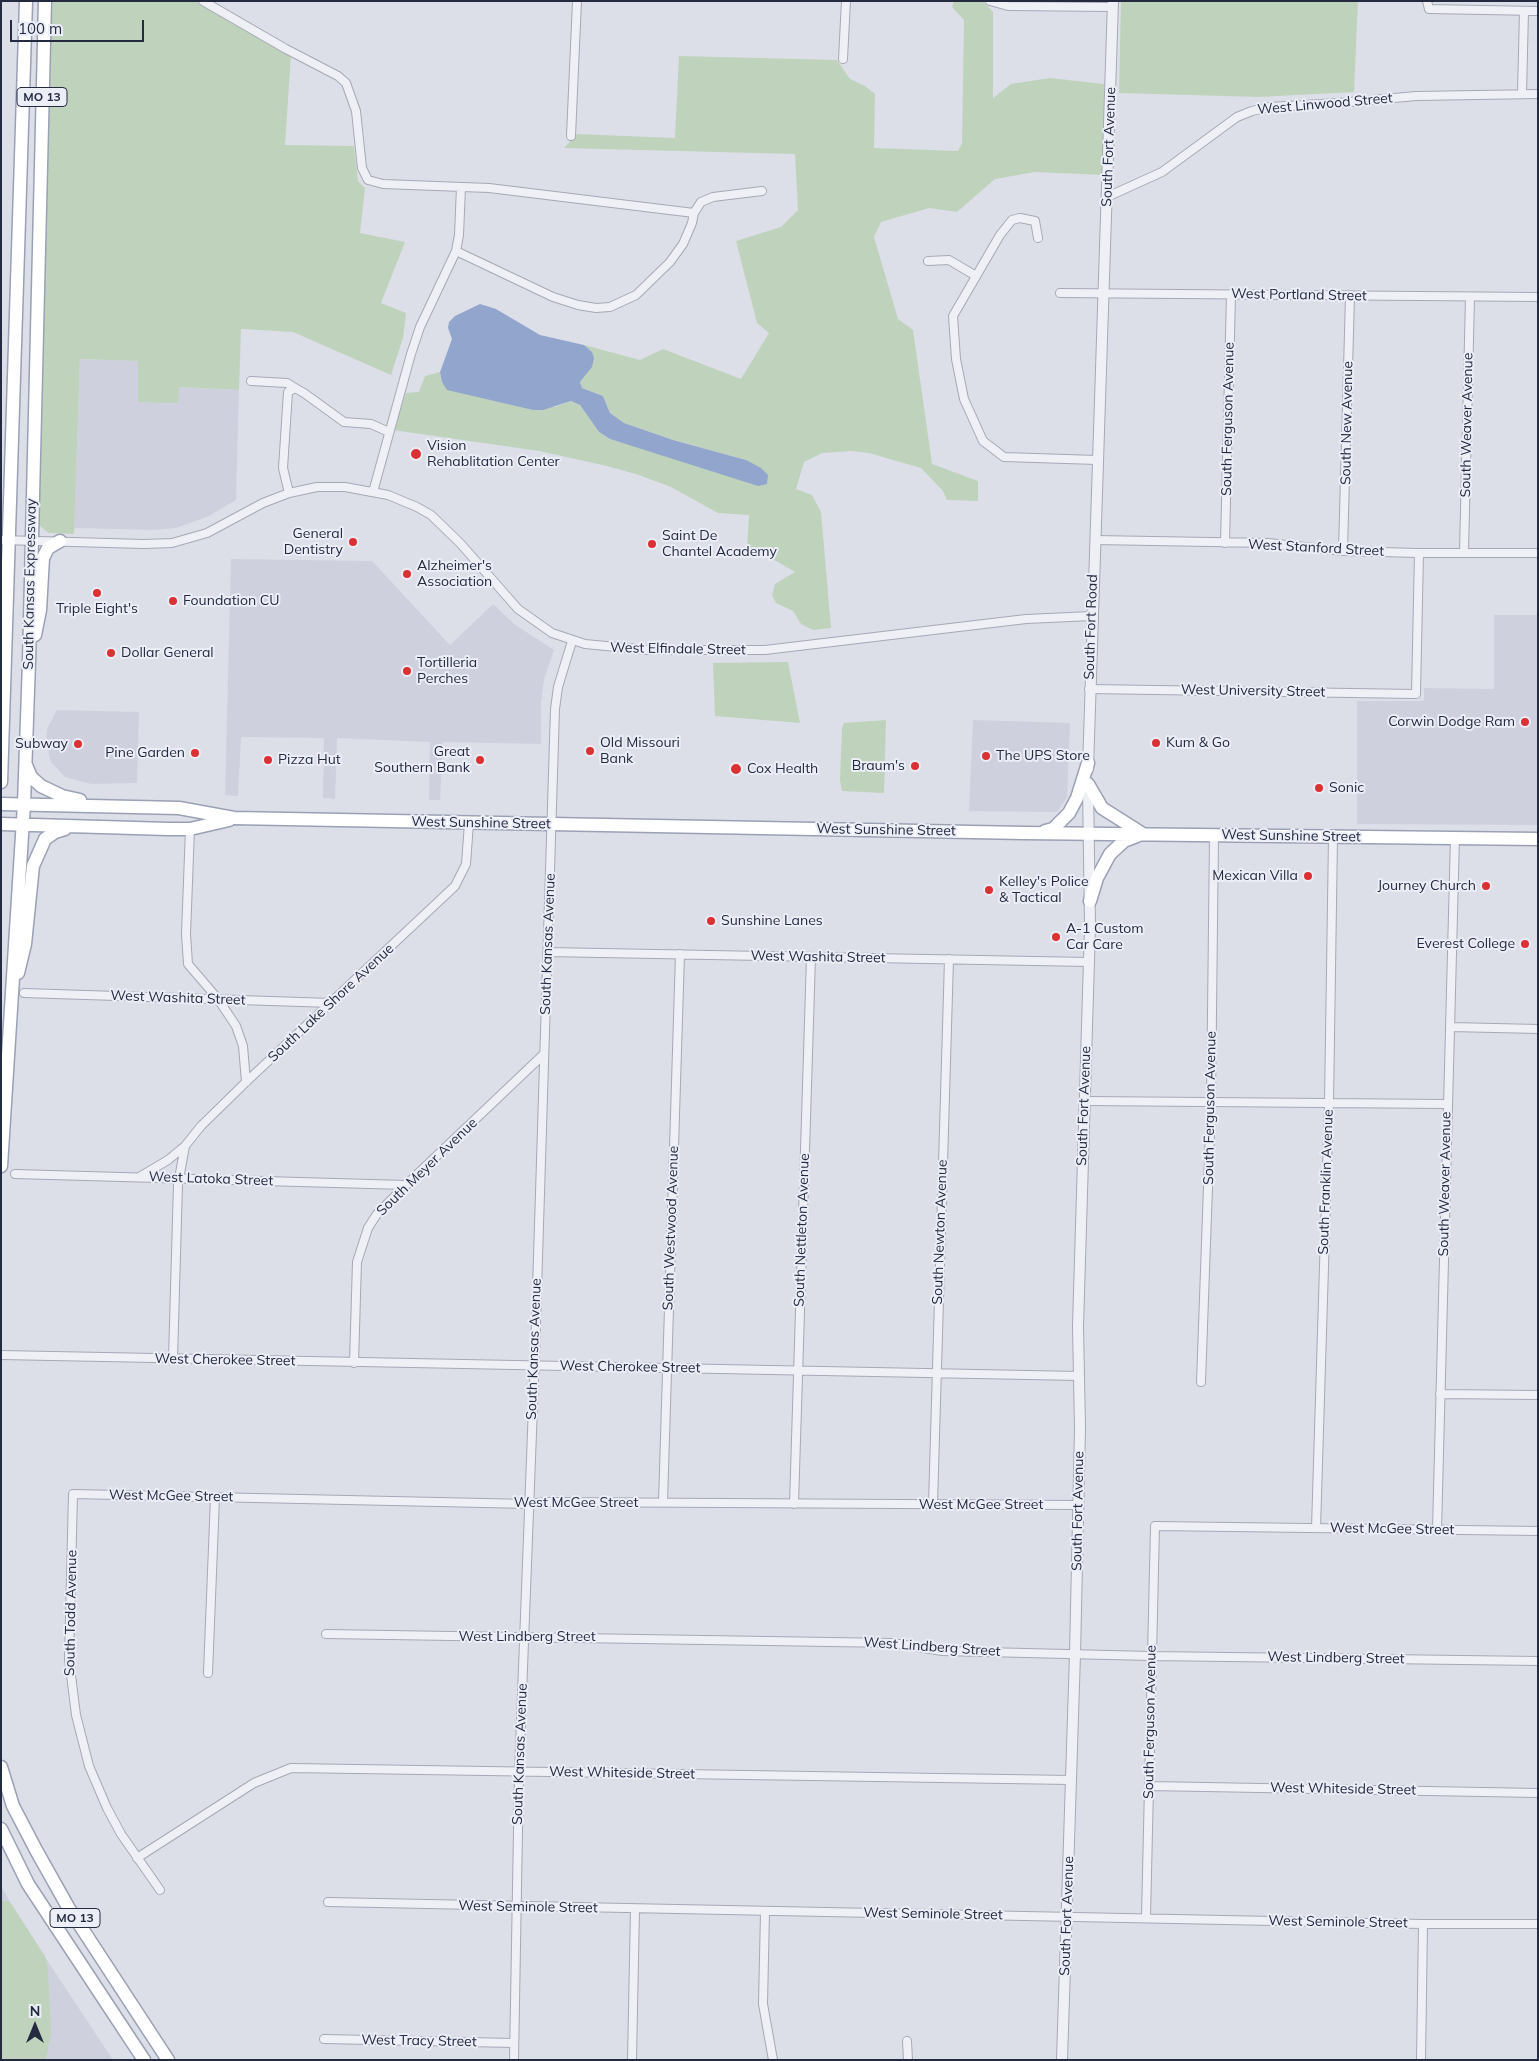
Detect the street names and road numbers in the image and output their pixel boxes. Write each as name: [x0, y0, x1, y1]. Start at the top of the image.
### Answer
street label: South Fort Avenue: [1099, 87, 1119, 207]
road number: MO 13: [17, 88, 67, 106]
street label: West Linwood Street: [1257, 90, 1393, 118]
street label: West Portland Street: [1231, 285, 1367, 305]
street label: South Ferguson Avenue: [1218, 342, 1238, 496]
street label: South Weaver Avenue: [1457, 353, 1477, 497]
street label: South New Avenue: [1338, 361, 1356, 485]
street label: South Kansas Expressway: [20, 498, 40, 670]
street label: West Stanford Street: [1248, 536, 1384, 560]
street label: South Fort Road: [1081, 574, 1101, 680]
street label: West Elfindale Street: [610, 639, 746, 659]
street label: West University Street: [1181, 681, 1325, 701]
street label: West Sunshine Street: [411, 813, 551, 833]
street label: West Sunshine Street: [816, 820, 956, 840]
street label: West Sunshine Street: [1221, 826, 1361, 846]
street label: South Kansas Avenue: [537, 873, 559, 1015]
street label: South Lake Shore Avenue: [265, 940, 397, 1066]
street label: West Washita Street: [750, 947, 886, 967]
street label: West Washita Street: [110, 987, 246, 1009]
street label: South Ferguson Avenue: [1200, 1031, 1220, 1185]
street label: South Fort Avenue: [1074, 1046, 1094, 1166]
street label: South Franklin Avenue: [1315, 1109, 1337, 1255]
street label: South Weaver Avenue: [1435, 1112, 1455, 1256]
street label: South Meyer Avenue: [373, 1115, 481, 1219]
street label: South Westwood Avenue: [660, 1145, 682, 1311]
street label: South Nettleton Avenue: [791, 1153, 813, 1307]
street label: South Newton Avenue: [929, 1159, 951, 1305]
street label: West Latoka Street: [148, 1168, 274, 1190]
street label: South Kansas Avenue: [523, 1278, 545, 1420]
street label: West Cherokee Street: [154, 1350, 296, 1370]
street label: West Cherokee Street: [559, 1357, 701, 1377]
street label: South Fort Avenue: [1069, 1451, 1087, 1571]
street label: West McGee Street: [109, 1487, 233, 1505]
street label: West McGee Street: [514, 1495, 638, 1511]
street label: West McGee Street: [919, 1497, 1043, 1513]
street label: West McGee Street: [1330, 1520, 1454, 1538]
street label: South Todd Avenue: [62, 1550, 80, 1676]
street label: West Lindberg Street: [458, 1629, 596, 1645]
street label: West Lindberg Street: [863, 1634, 1001, 1660]
street label: South Ferguson Avenue: [1140, 1645, 1160, 1799]
street label: West Lindberg Street: [1267, 1648, 1405, 1668]
street label: South Kansas Avenue: [509, 1683, 531, 1825]
street label: West Whiteside Street: [549, 1763, 695, 1783]
street label: West Whiteside Street: [1270, 1779, 1416, 1799]
street label: South Fort Avenue: [1057, 1856, 1077, 1976]
street label: West Seminole Street: [458, 1897, 598, 1917]
street label: West Seminole Street: [863, 1904, 1003, 1924]
road number: MO 13: [50, 1909, 100, 1928]
street label: West Seminole Street: [1268, 1912, 1408, 1932]
street label: West Tracy Street: [361, 2032, 477, 2050]

